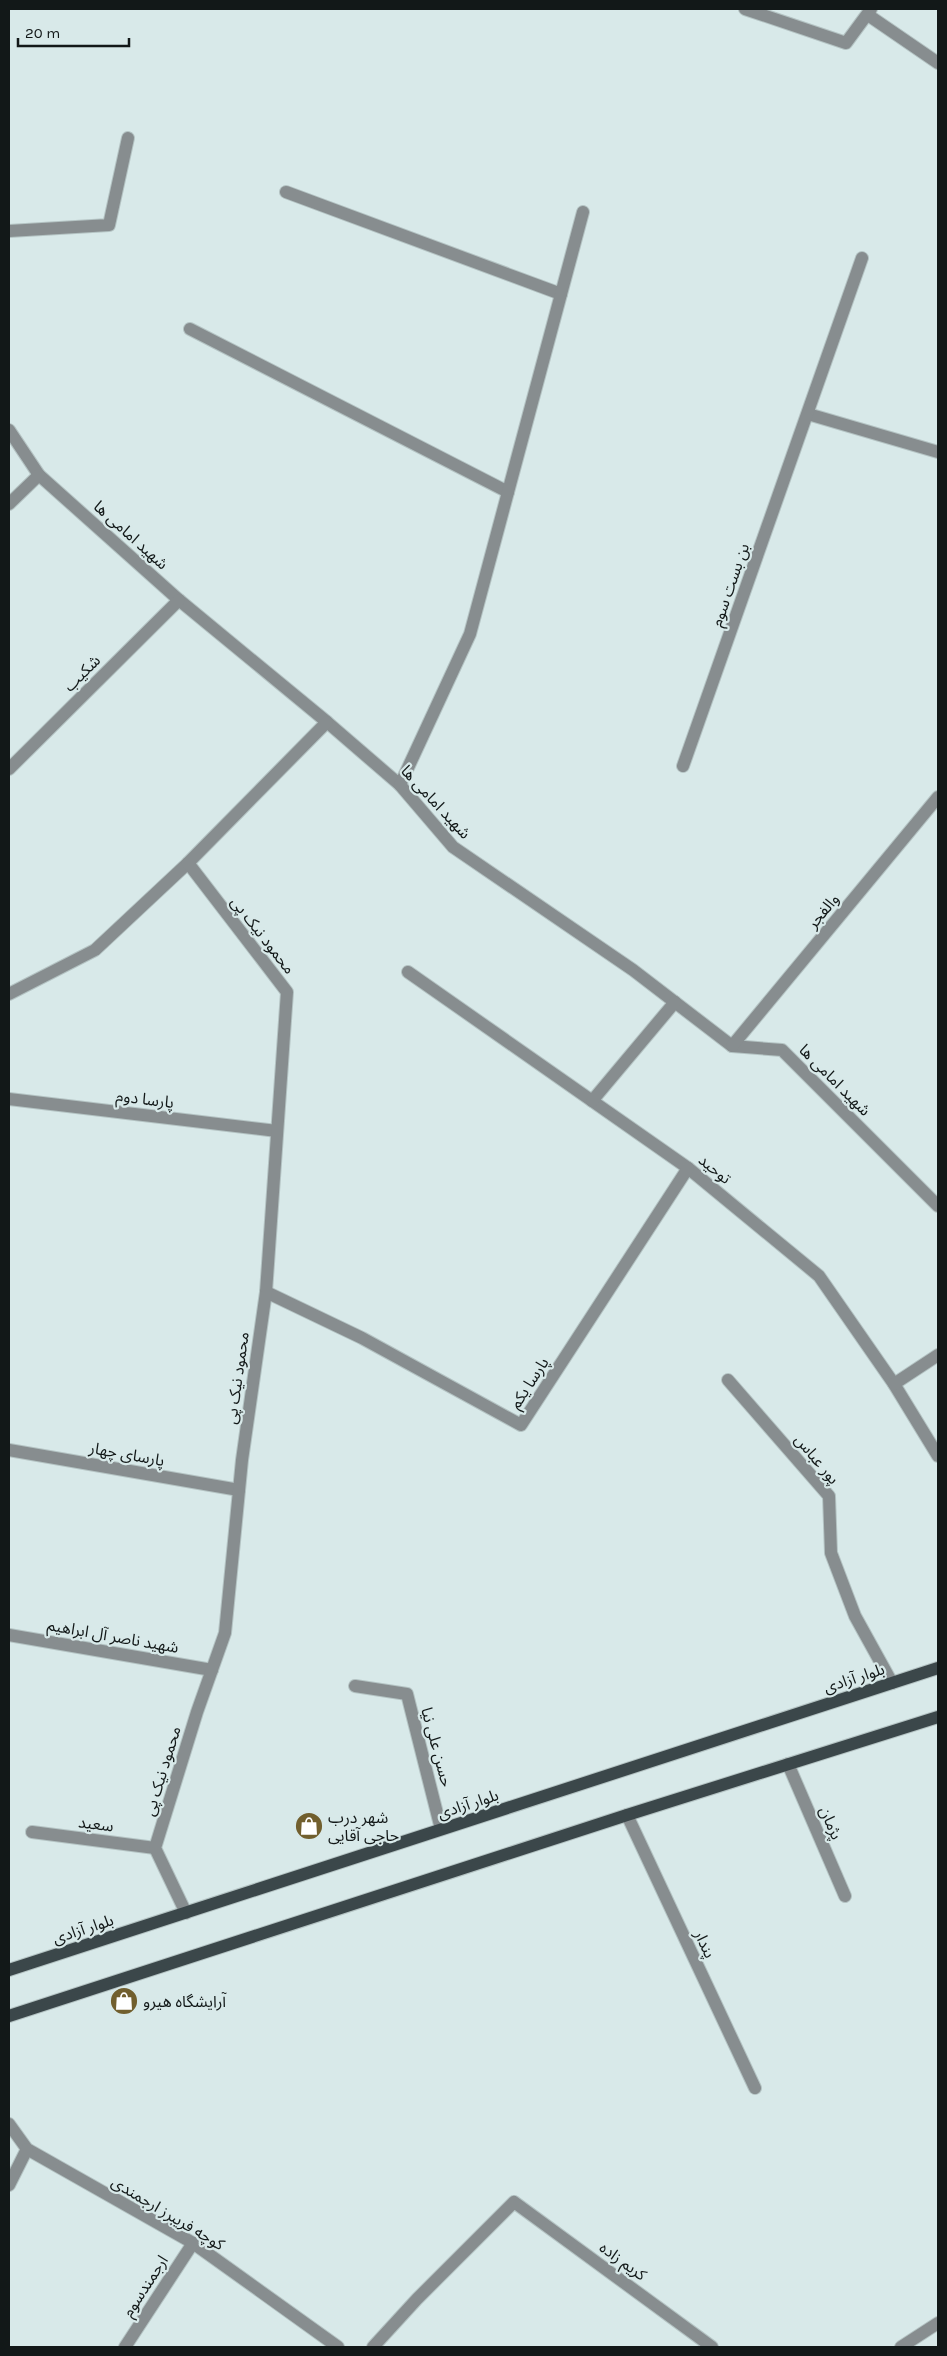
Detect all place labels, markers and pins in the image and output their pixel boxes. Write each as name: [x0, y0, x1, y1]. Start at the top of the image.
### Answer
place label: شهر درب حاجی آقایی: [328, 1808, 399, 1845]
shop icon: شهر درب حاجی آقایی: [294, 1811, 324, 1841]
shop icon: آرایشگاه هیرو: [109, 1986, 139, 2016]
place label: آرایشگاه هیرو: [143, 1992, 227, 2011]

